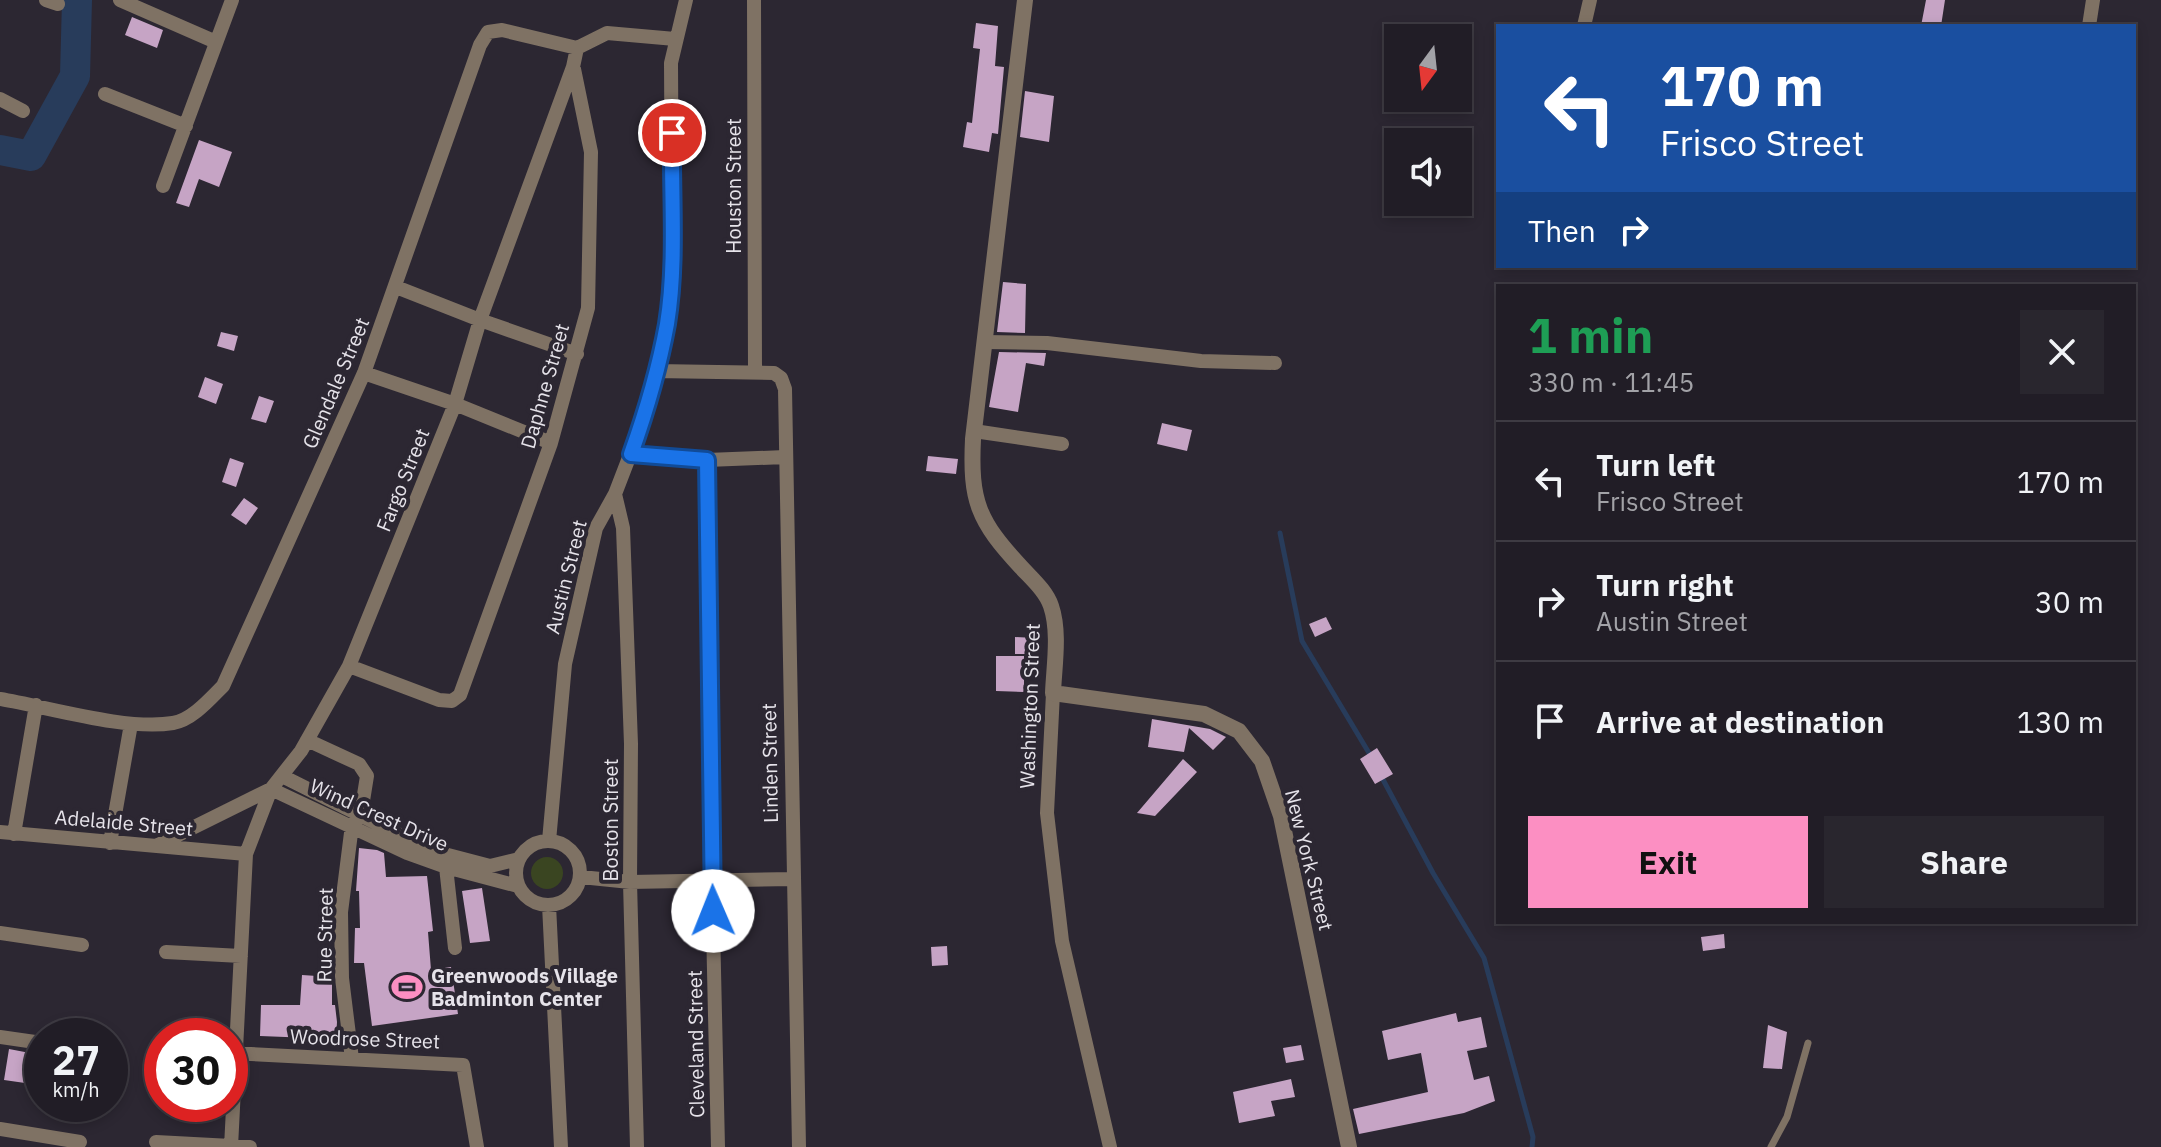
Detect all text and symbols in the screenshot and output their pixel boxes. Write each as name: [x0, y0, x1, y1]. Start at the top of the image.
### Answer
north arrow: [1384, 24, 1472, 112]
map controls: [1384, 24, 1472, 216]
text: 170 m: [1660, 49, 1824, 121]
icon: left: [1528, 56, 1632, 160]
pin: [638, 99, 706, 167]
icon: arrive: [650, 111, 694, 155]
street label: Houston Street: [720, 118, 747, 254]
text: Frisco Street: [1660, 119, 1864, 166]
button: sound: [1384, 128, 1472, 216]
icon: right: [1612, 208, 1656, 252]
text: Then: [1528, 211, 1596, 250]
text: 1 min: [1528, 304, 1653, 366]
button: close: [2020, 310, 2104, 394]
street label: Glendale Street: [296, 313, 375, 453]
street label: Daphne Street: [514, 320, 575, 452]
text: 330 m · 11:45: [1528, 365, 1694, 399]
street label: Fargo Street: [370, 424, 436, 535]
text: Turn left: [1596, 445, 1715, 484]
icon: left: [1528, 459, 1572, 503]
text: 170 m: [2017, 462, 2104, 501]
text: Frisco Street: [1596, 484, 1744, 518]
street label: Austin Street: [538, 517, 593, 637]
text: Turn right: [1596, 565, 1734, 604]
icon: right: [1528, 579, 1572, 623]
text: 30 m: [2035, 582, 2104, 621]
text: Austin Street: [1596, 604, 1748, 638]
street label: Washington Street: [1013, 623, 1046, 789]
icon: arrive: [1528, 699, 1572, 743]
text: Arrive at destination: [1596, 702, 1884, 741]
text: 130 m: [2017, 702, 2104, 741]
street label: Linden Street: [755, 703, 784, 823]
street label: Boston Street: [597, 759, 624, 881]
street label: Wind Crest Drive: [306, 772, 453, 857]
street label: New York Street: [1279, 786, 1340, 933]
street label: Adelaide Street: [54, 803, 194, 842]
button: Exit: [1528, 816, 1808, 908]
button: Share: [1824, 816, 2104, 908]
position arrow: [671, 869, 755, 953]
street label: Rue Street: [310, 887, 339, 983]
place label: Greenwoods Village Badminton Center: [431, 962, 618, 1012]
sports icon: Greenwoods Village Badminton Center: [390, 970, 424, 1004]
street label: Cleveland Street: [681, 970, 710, 1118]
speed limit sign: 30: [144, 1018, 248, 1122]
street label: Woodrose Street: [289, 1022, 441, 1055]
text: 27: [52, 1034, 100, 1086]
text: km/h: [52, 1076, 100, 1103]

